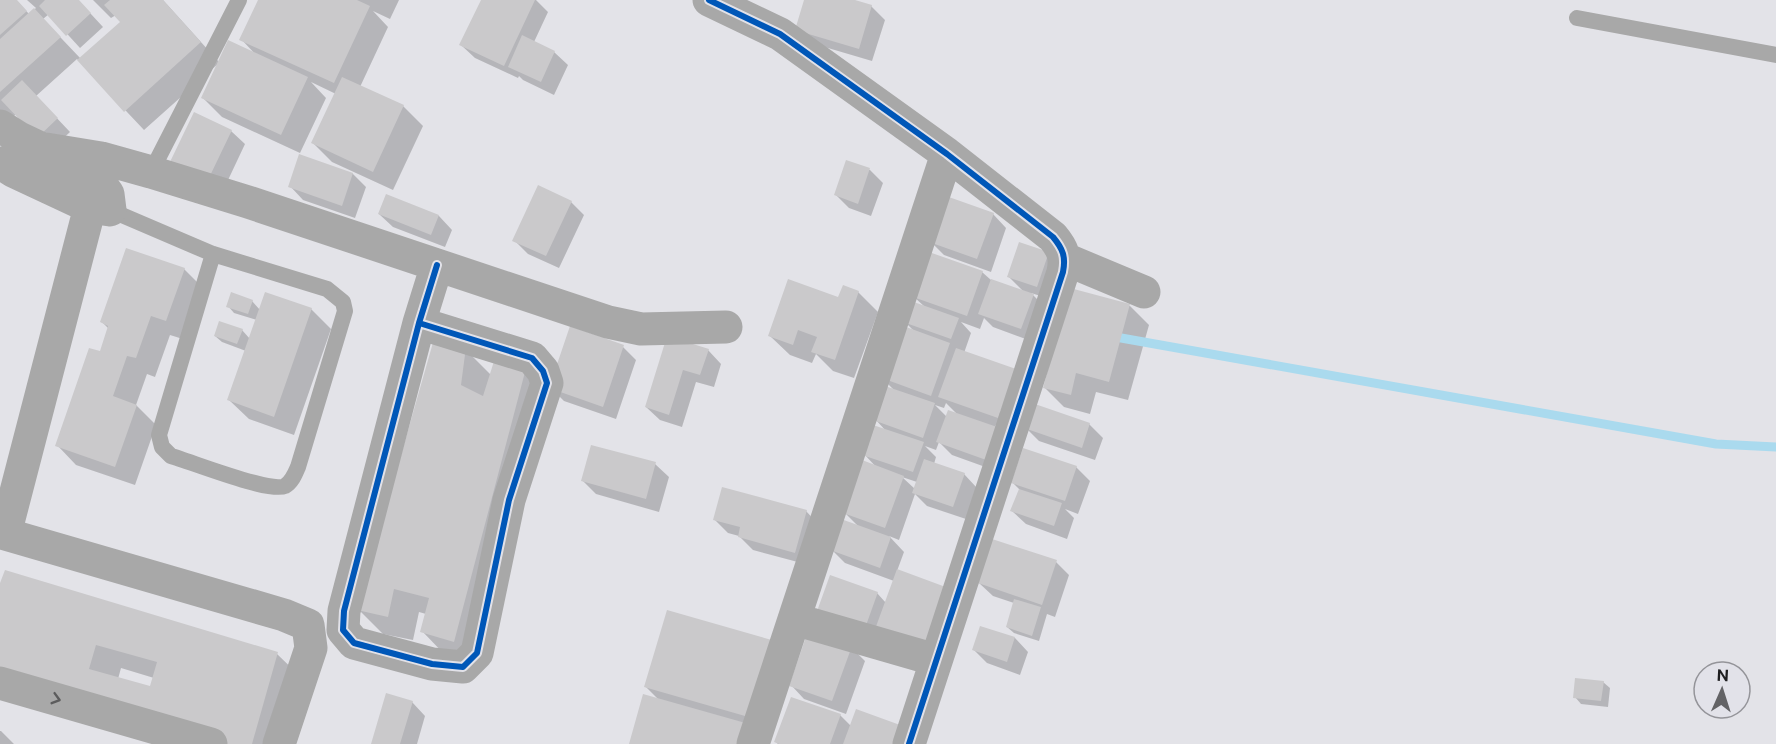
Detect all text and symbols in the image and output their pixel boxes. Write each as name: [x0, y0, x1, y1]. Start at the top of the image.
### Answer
north arrow: [1692, 660, 1752, 720]
text: N: [1716, 666, 1730, 685]
one-way arrow: [50, 692, 61, 704]

